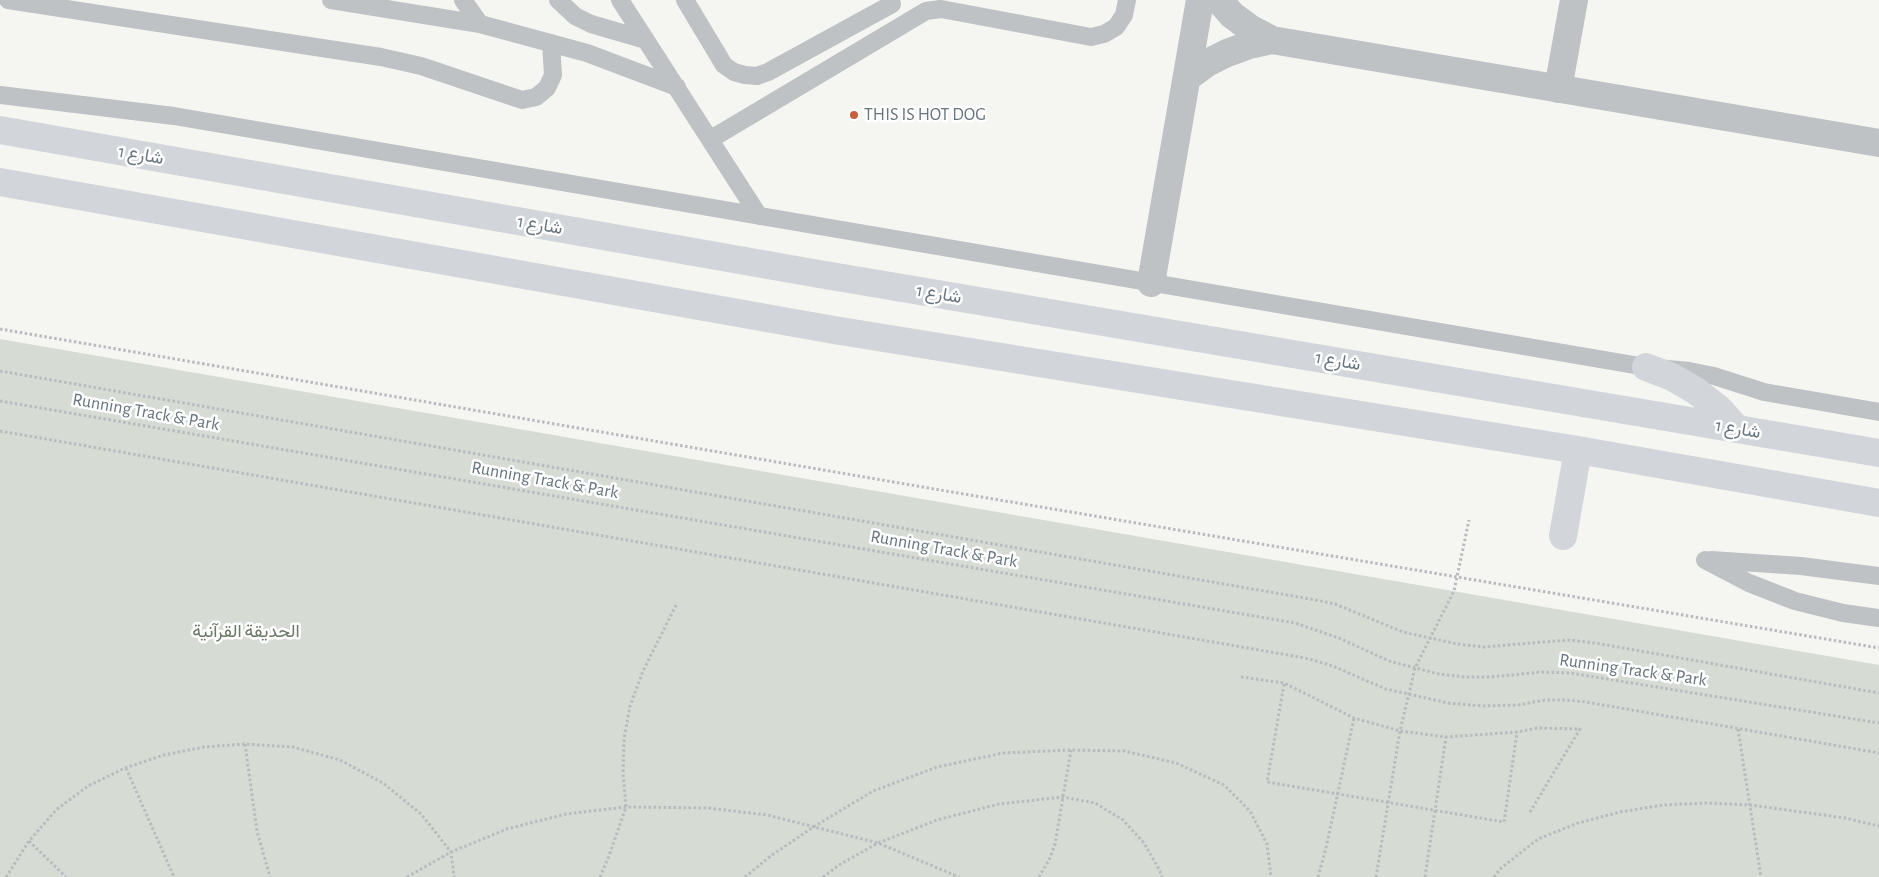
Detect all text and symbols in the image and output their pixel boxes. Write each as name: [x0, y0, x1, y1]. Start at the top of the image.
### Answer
place label: THIS IS HOT DOG: [864, 104, 986, 126]
marker: THIS IS HOT DOG: [848, 109, 860, 121]
street label: شارع 1: [117, 140, 165, 170]
street label: شارع 1: [516, 210, 564, 240]
street label: شارع 1: [915, 279, 963, 309]
street label: شارع 1: [1314, 346, 1362, 376]
street label: Running Track & Park: [71, 388, 221, 436]
street label: شارع 1: [1714, 414, 1762, 444]
street label: Running Track & Park: [470, 456, 620, 504]
street label: Running Track & Park: [869, 525, 1019, 573]
park label: الحديقة القرآنية: [192, 621, 300, 643]
street label: Running Track & Park: [1558, 649, 1708, 691]

